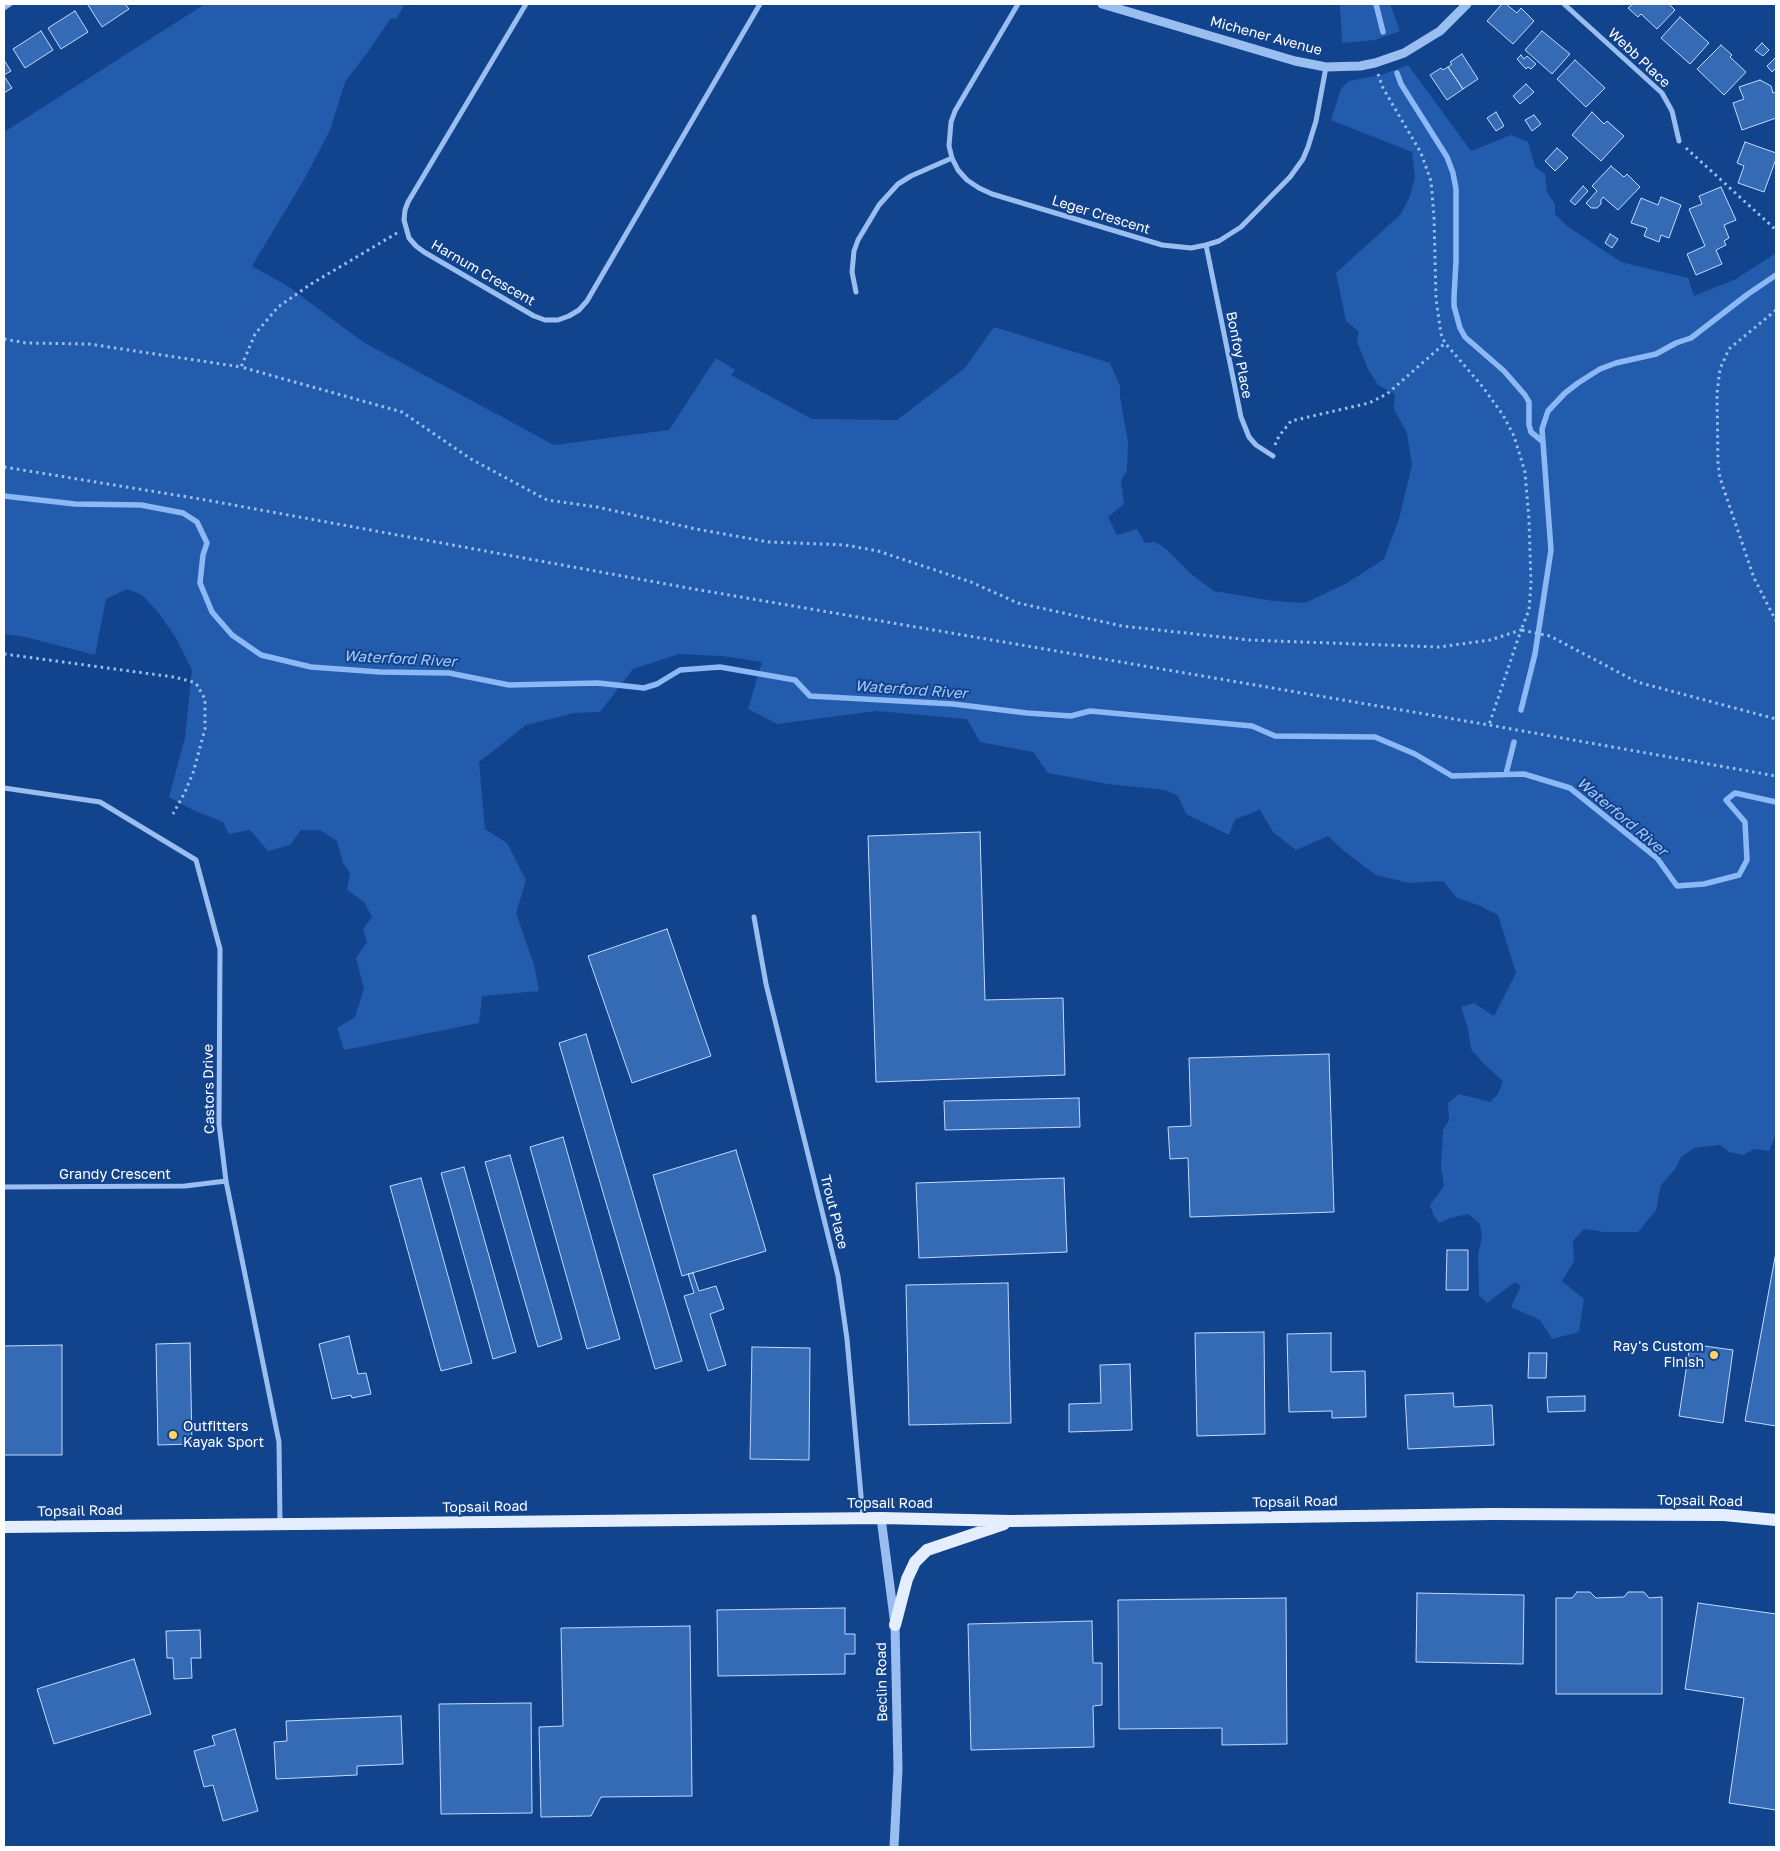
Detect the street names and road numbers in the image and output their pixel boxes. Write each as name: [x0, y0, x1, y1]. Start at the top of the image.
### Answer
street label: Michener Avenue: [1208, 13, 1324, 59]
street label: Webb Place: [1604, 25, 1674, 91]
street label: Leger Crescent: [1050, 192, 1152, 238]
street label: Harnum Crescent: [428, 236, 538, 310]
street label: Bonfoy Place: [1222, 310, 1256, 400]
street label: Castors Drive: [200, 1044, 218, 1134]
street label: Grandy Crescent: [59, 1167, 171, 1183]
street label: Trout Place: [817, 1173, 851, 1251]
street label: Topsail Road: [1657, 1492, 1743, 1510]
street label: Topsail Road: [1252, 1493, 1338, 1511]
street label: Topsail Road: [847, 1496, 933, 1512]
street label: Topsail Road: [442, 1498, 528, 1516]
street label: Topsail Road: [37, 1502, 123, 1520]
street label: Beclin Road: [873, 1642, 891, 1722]

